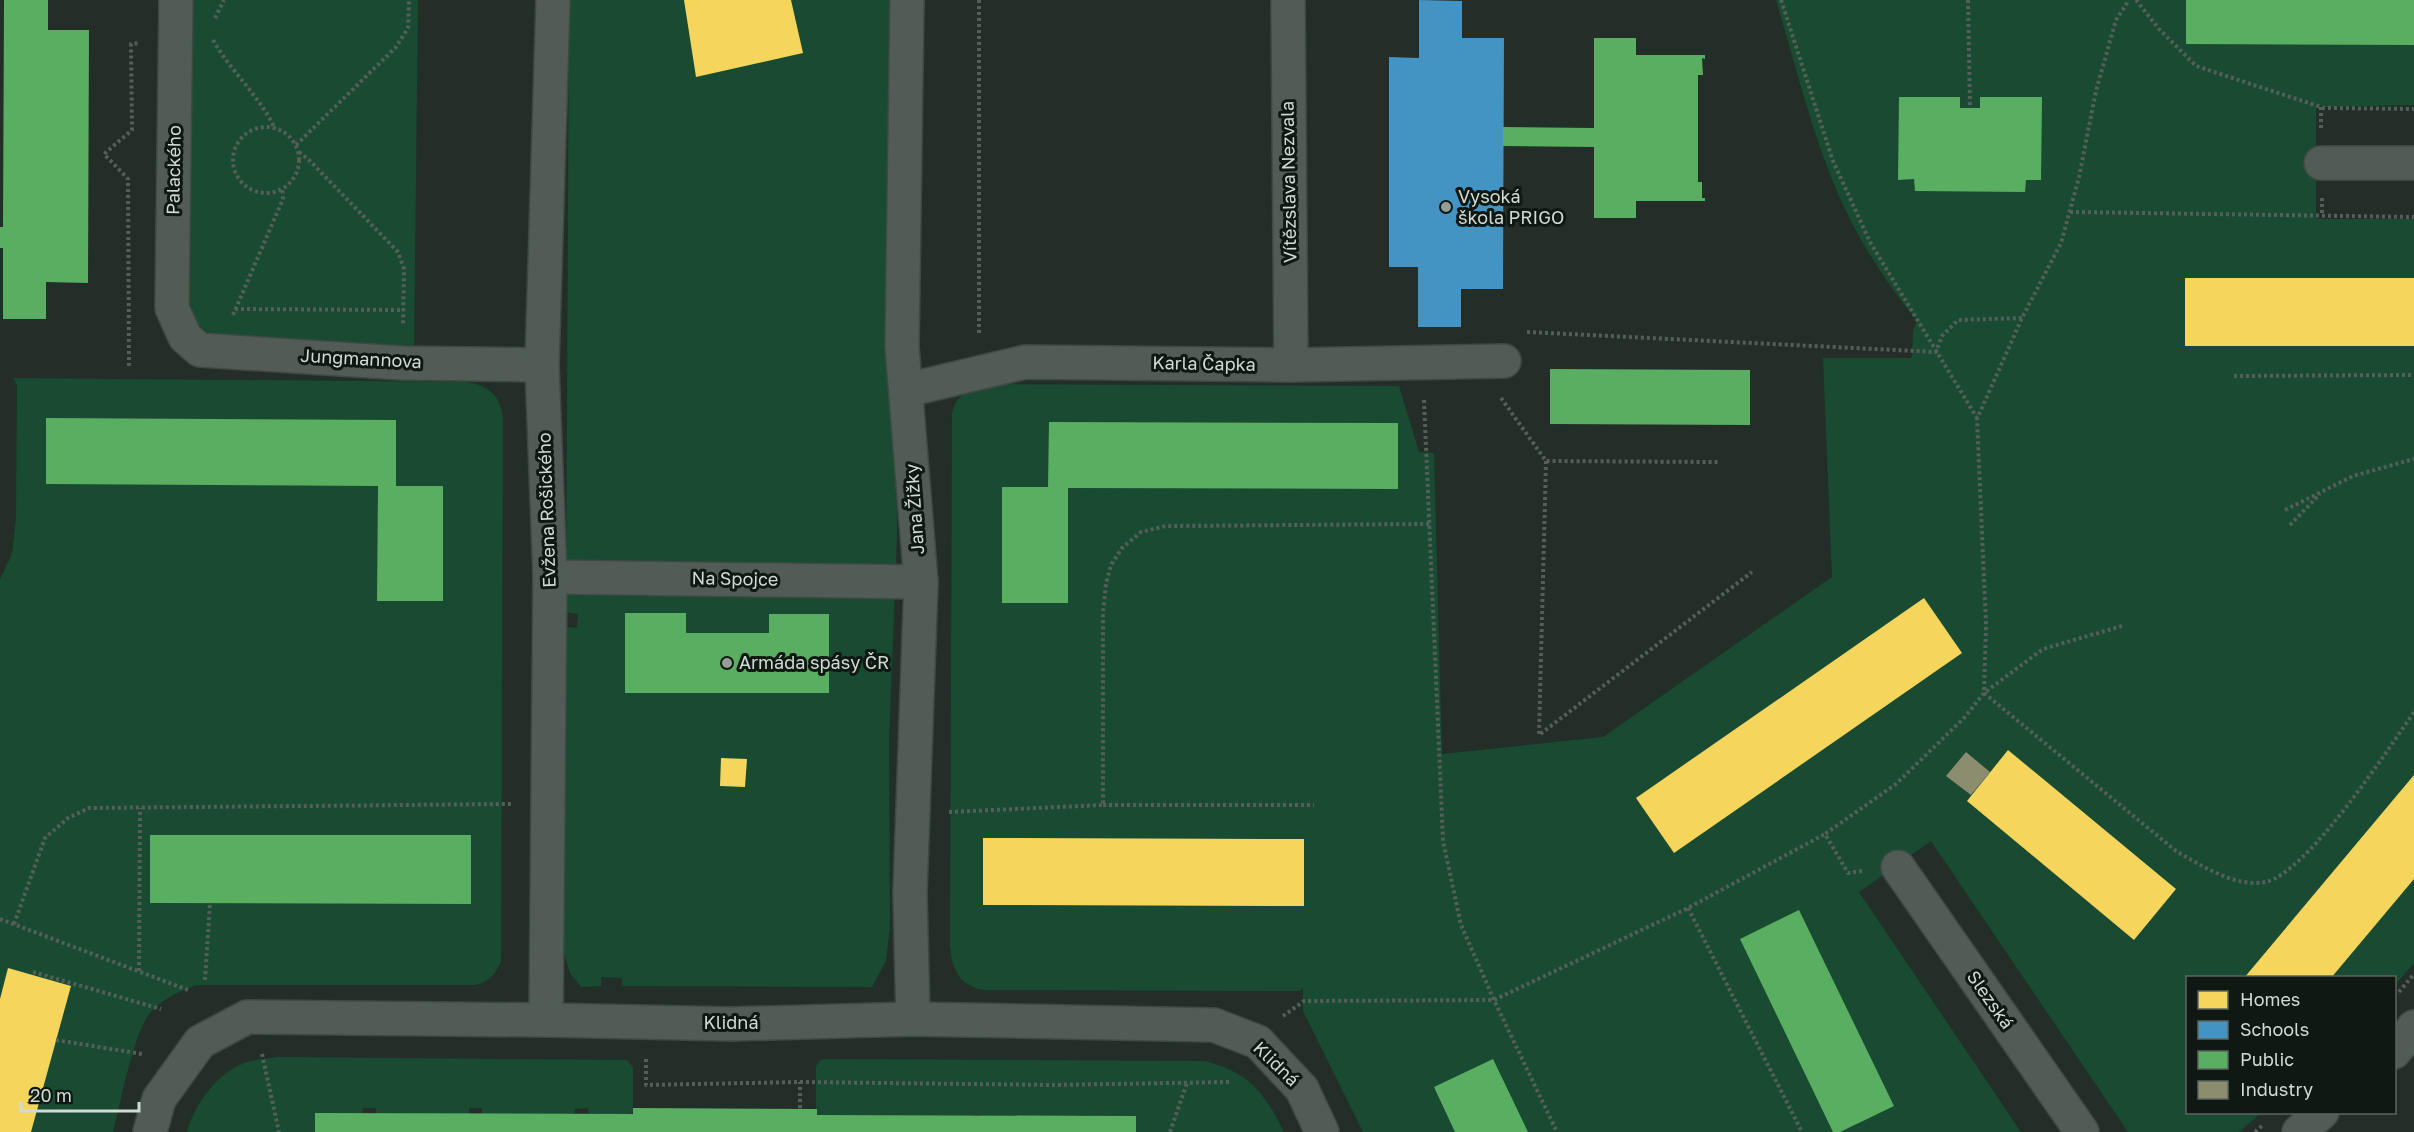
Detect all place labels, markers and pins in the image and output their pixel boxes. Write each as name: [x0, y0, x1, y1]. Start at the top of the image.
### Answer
place label: Vysoká škola PRIGO: [1458, 185, 1564, 228]
marker: Vysoká škola PRIGO: [1439, 200, 1453, 214]
place label: Armáda spásy ČR: [739, 651, 889, 673]
marker: Armáda spásy ČR: [720, 656, 734, 670]

